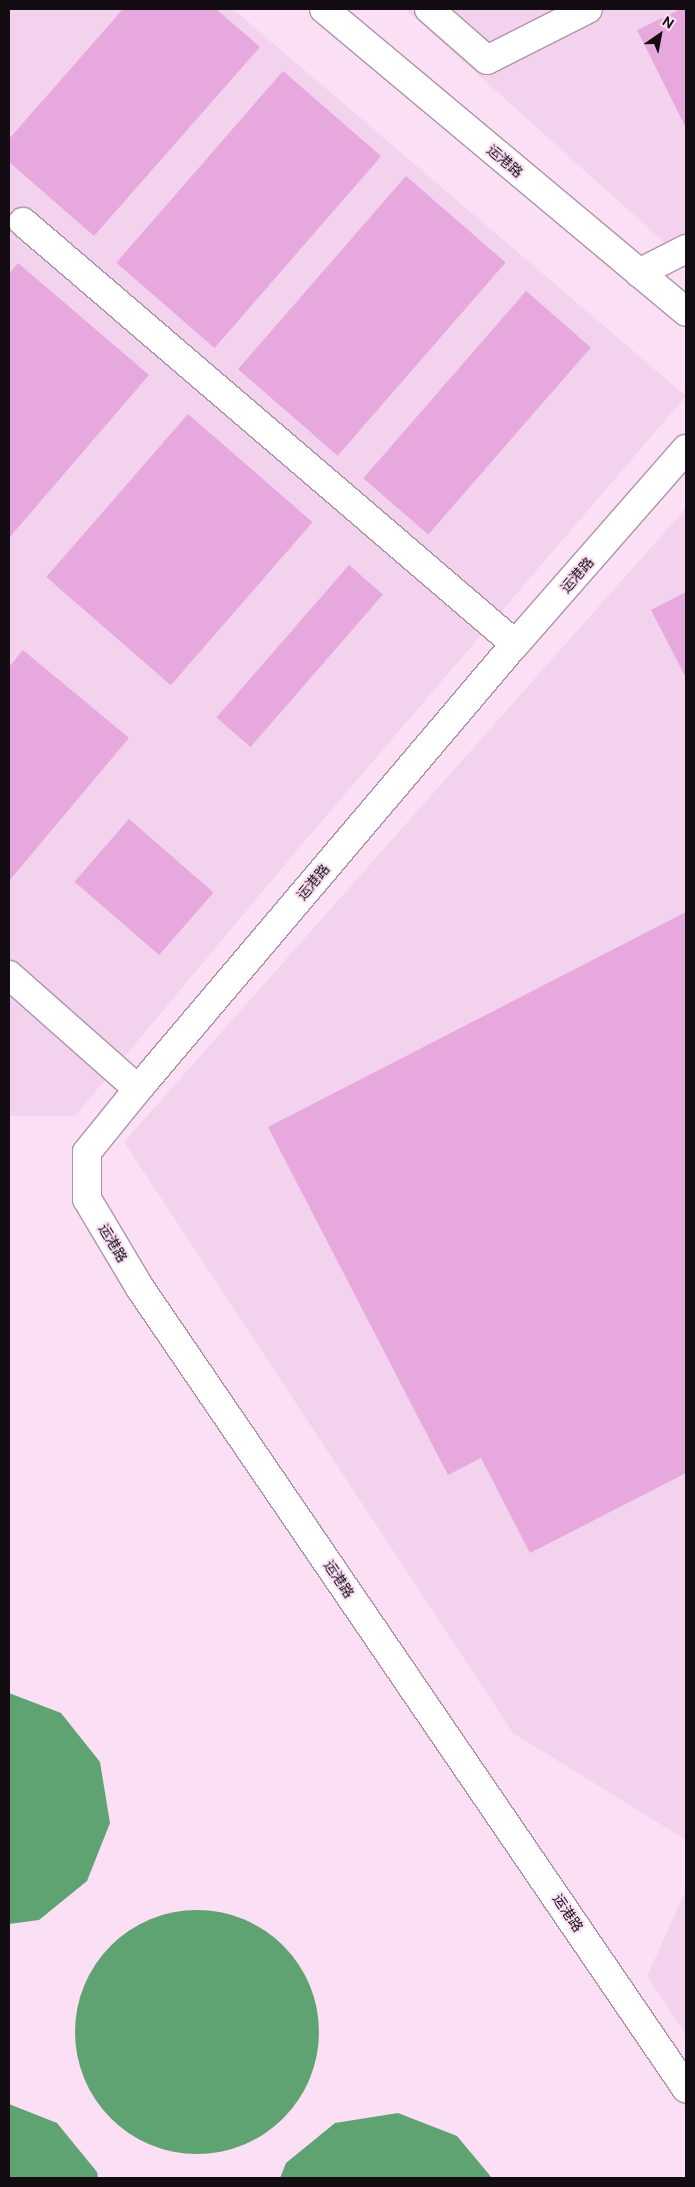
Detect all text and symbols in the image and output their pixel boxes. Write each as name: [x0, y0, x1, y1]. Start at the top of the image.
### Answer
north arrow: [635, 10, 685, 60]
text: N: [659, 12, 677, 33]
street label: 运港路: [484, 141, 526, 181]
street label: 运港路: [557, 554, 597, 596]
street label: 运港路: [293, 861, 333, 903]
street label: 运港路: [95, 1221, 131, 1265]
street label: 运港路: [320, 1557, 358, 1601]
street label: 运港路: [549, 1891, 587, 1935]

